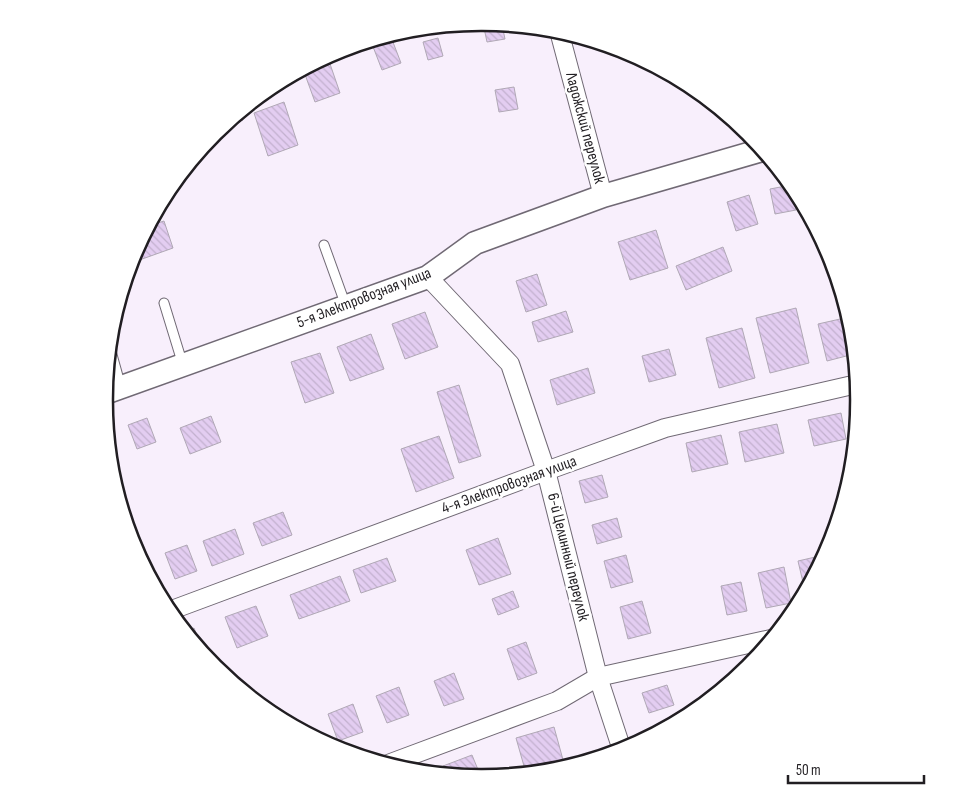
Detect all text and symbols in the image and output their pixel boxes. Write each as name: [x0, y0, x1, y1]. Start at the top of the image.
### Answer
street label: Ладожский переулок: [561, 69, 609, 186]
street label: 5-я Электровозная улица: [294, 264, 434, 332]
street label: 4-я Электровозная улица: [439, 452, 579, 518]
street label: 6-й Целинный переулок: [543, 491, 593, 624]
scale bar: [788, 752, 924, 784]
text: 50 m: [796, 761, 821, 780]

